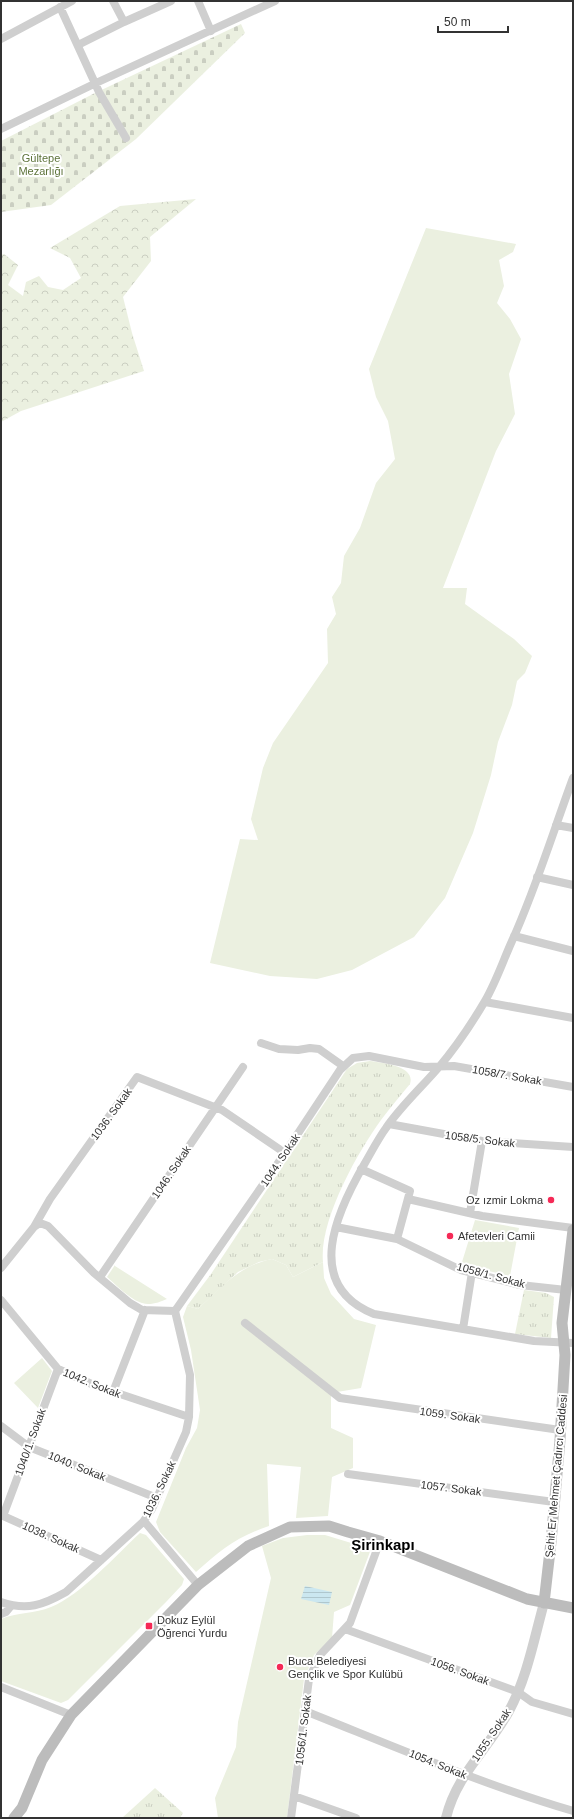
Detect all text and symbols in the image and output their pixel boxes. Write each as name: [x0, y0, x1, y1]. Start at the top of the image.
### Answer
scale bar: [438, 8, 508, 34]
text: 50 m: [444, 15, 471, 29]
park label: Gültepe Mezarlığı: [18, 152, 64, 177]
street label: 1058/7. Sokak: [471, 1063, 543, 1087]
street label: 1036. Sokak: [88, 1085, 134, 1142]
street label: 1058/5. Sokak: [444, 1129, 516, 1149]
street label: 1044. Sokak: [258, 1131, 302, 1189]
street label: 1046. Sokak: [149, 1143, 193, 1201]
place label: Oz ızmir Lokma: [466, 1194, 544, 1206]
marker: Oz ızmir Lokma: [546, 1195, 556, 1205]
place label: Afetevleri Camii: [458, 1230, 535, 1242]
marker: Afetevleri Camii: [445, 1231, 455, 1241]
street label: 1058/1. Sokak: [455, 1260, 527, 1290]
street label: 1042. Sokak: [61, 1366, 123, 1400]
street label: Şehit Er Mehmet Çadırcı Caddesi: [543, 1394, 569, 1558]
street label: 1059. Sokak: [419, 1405, 482, 1425]
street label: 1040/1. Sokak: [12, 1406, 48, 1477]
street label: 1040. Sokak: [46, 1449, 108, 1483]
street label: 1036. Sokak: [140, 1458, 178, 1519]
street label: 1057. Sokak: [420, 1478, 483, 1498]
street label: 1038. Sokak: [21, 1519, 82, 1555]
district label: Şirinkapı: [351, 1536, 415, 1553]
place label: Dokuz Eylül Öğrenci Yurdu: [157, 1614, 227, 1639]
marker: Dokuz Eylül Öğrenci Yurdu: [144, 1621, 154, 1631]
place label: Buca Belediyesi Gençlik ve Spor Kulübü: [288, 1655, 403, 1680]
street label: 1056. Sokak: [429, 1655, 491, 1687]
marker: Buca Belediyesi Gençlik ve Spor Kulübü: [275, 1662, 285, 1672]
street label: 1056/1. Sokak: [293, 1694, 313, 1766]
street label: 1055. Sokak: [469, 1706, 513, 1764]
street label: 1054. Sokak: [407, 1747, 469, 1781]

